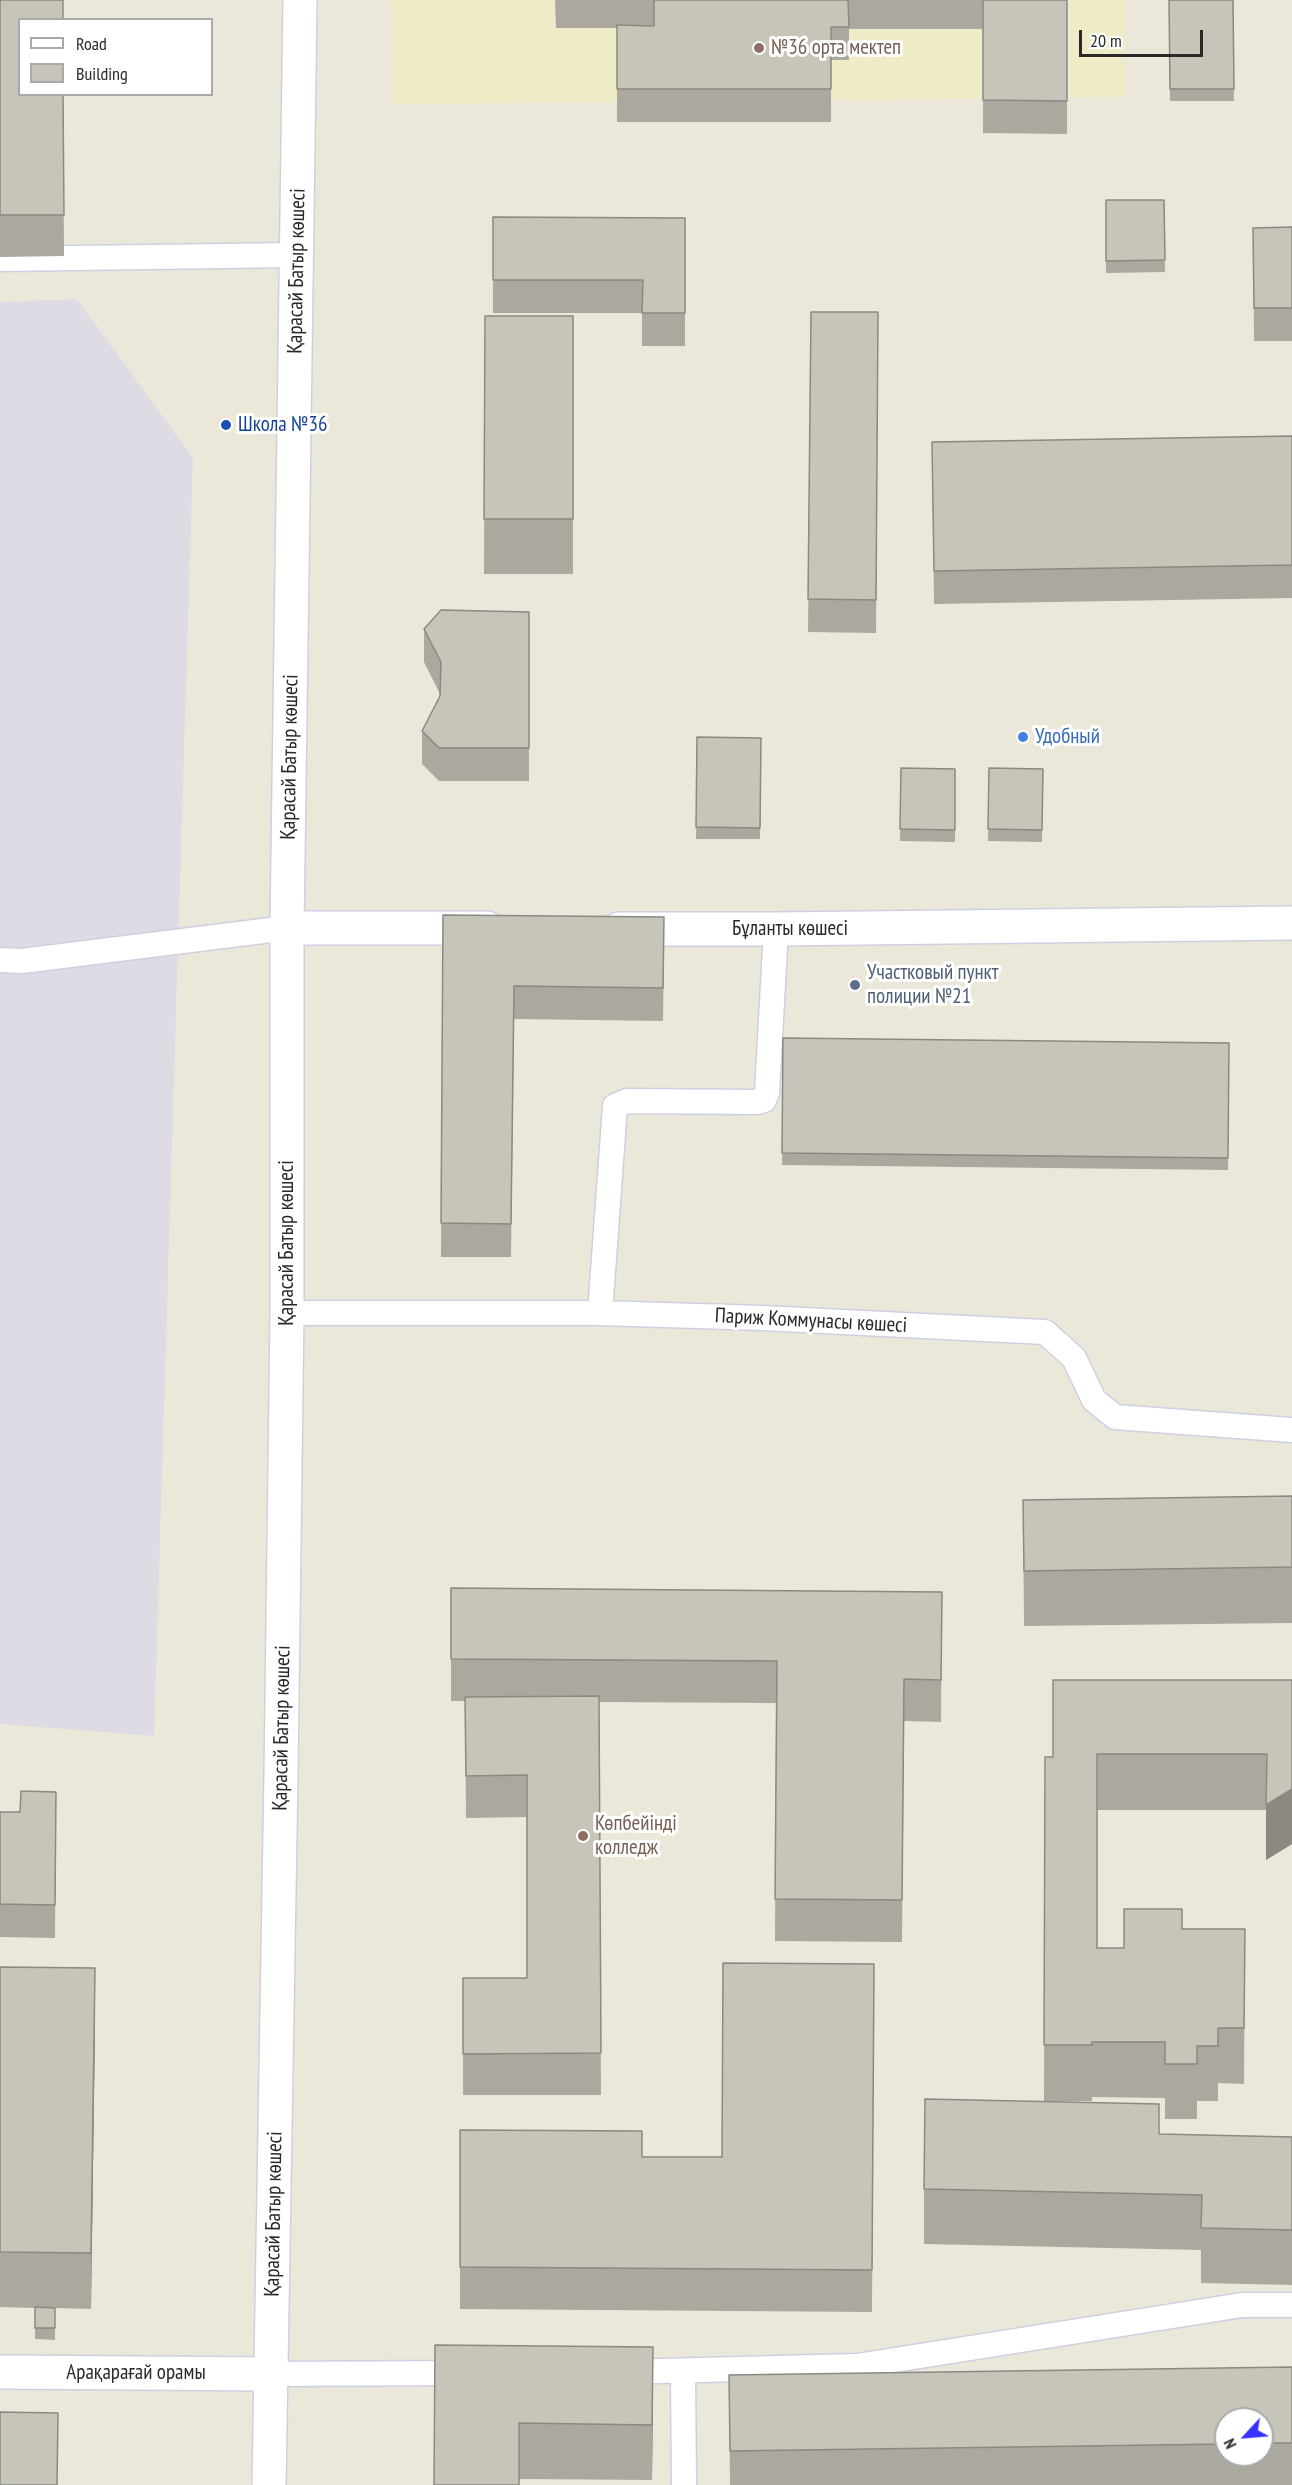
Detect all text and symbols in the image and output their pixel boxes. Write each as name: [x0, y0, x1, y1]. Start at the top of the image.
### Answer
legend: [18, 18, 213, 96]
scale bar: [1082, 18, 1206, 56]
text: 20 m: [1090, 29, 1122, 52]
text: Road: [76, 32, 107, 55]
place label: №36 орта мектеп: [771, 35, 901, 61]
marker: №36 орта мектеп: [752, 41, 766, 55]
text: Building: [76, 62, 128, 85]
street label: Қарасай Батыр көшесі: [283, 188, 311, 354]
place label: Школа №36: [238, 412, 327, 438]
marker: Школа №36: [219, 418, 233, 432]
street label: Қарасай Батыр көшесі: [276, 674, 304, 840]
place label: Удобный: [1035, 724, 1100, 750]
marker: Удобный: [1016, 730, 1030, 744]
street label: Бұланты көшесі: [732, 916, 848, 942]
place label: Участковый пункт полиции №21: [867, 960, 998, 1010]
marker: Участковый пункт полиции №21: [848, 978, 862, 992]
street label: Қарасай Батыр көшесі: [274, 1160, 300, 1326]
street label: Париж Коммунасы көшесі: [714, 1303, 908, 1339]
street label: Қарасай Батыр көшесі: [268, 1645, 296, 1811]
place label: Көпбейінді колледж: [595, 1811, 677, 1861]
marker: Көпбейінді колледж: [576, 1829, 590, 1843]
street label: Қарасай Батыр көшесі: [260, 2131, 288, 2297]
street label: Арақарағай орамы: [66, 2360, 206, 2386]
north arrow: [1214, 2407, 1274, 2467]
text: N: [1219, 2436, 1241, 2452]

